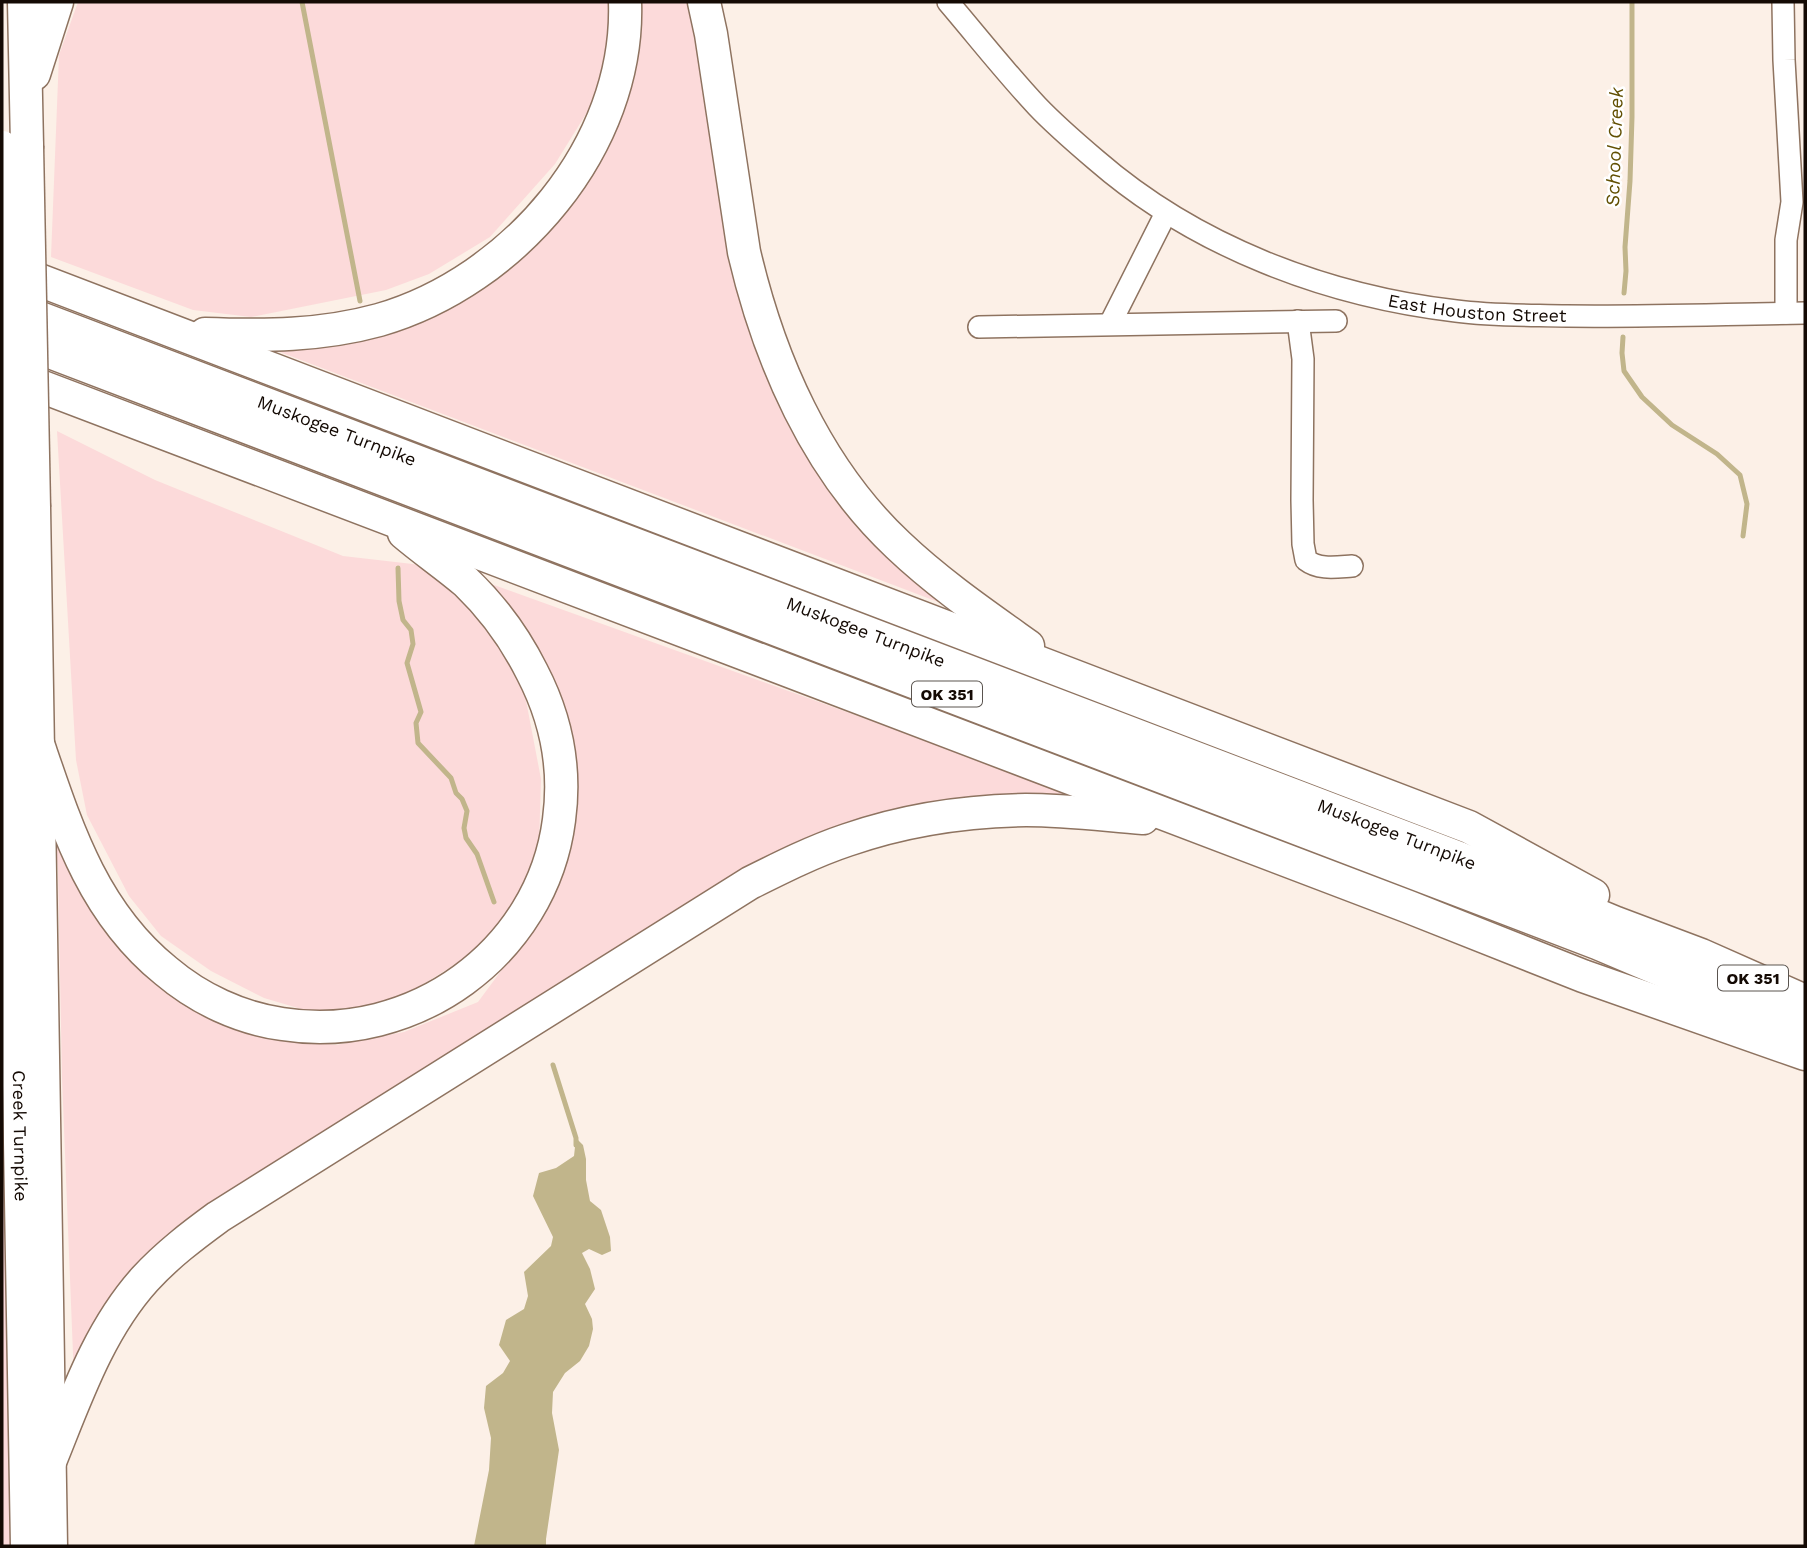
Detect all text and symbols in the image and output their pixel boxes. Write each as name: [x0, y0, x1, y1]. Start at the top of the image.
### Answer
water label: School Creek: [1601, 86, 1628, 207]
street label: East Houston Street: [1386, 289, 1567, 326]
street label: Muskogee Turnpike: [255, 391, 419, 470]
street label: Muskogee Turnpike: [784, 592, 948, 672]
road number: OK 351: [912, 681, 982, 706]
street label: Muskogee Turnpike: [1314, 794, 1479, 874]
road number: OK 351: [1718, 966, 1788, 990]
street label: Creek Turnpike: [9, 1070, 32, 1202]

